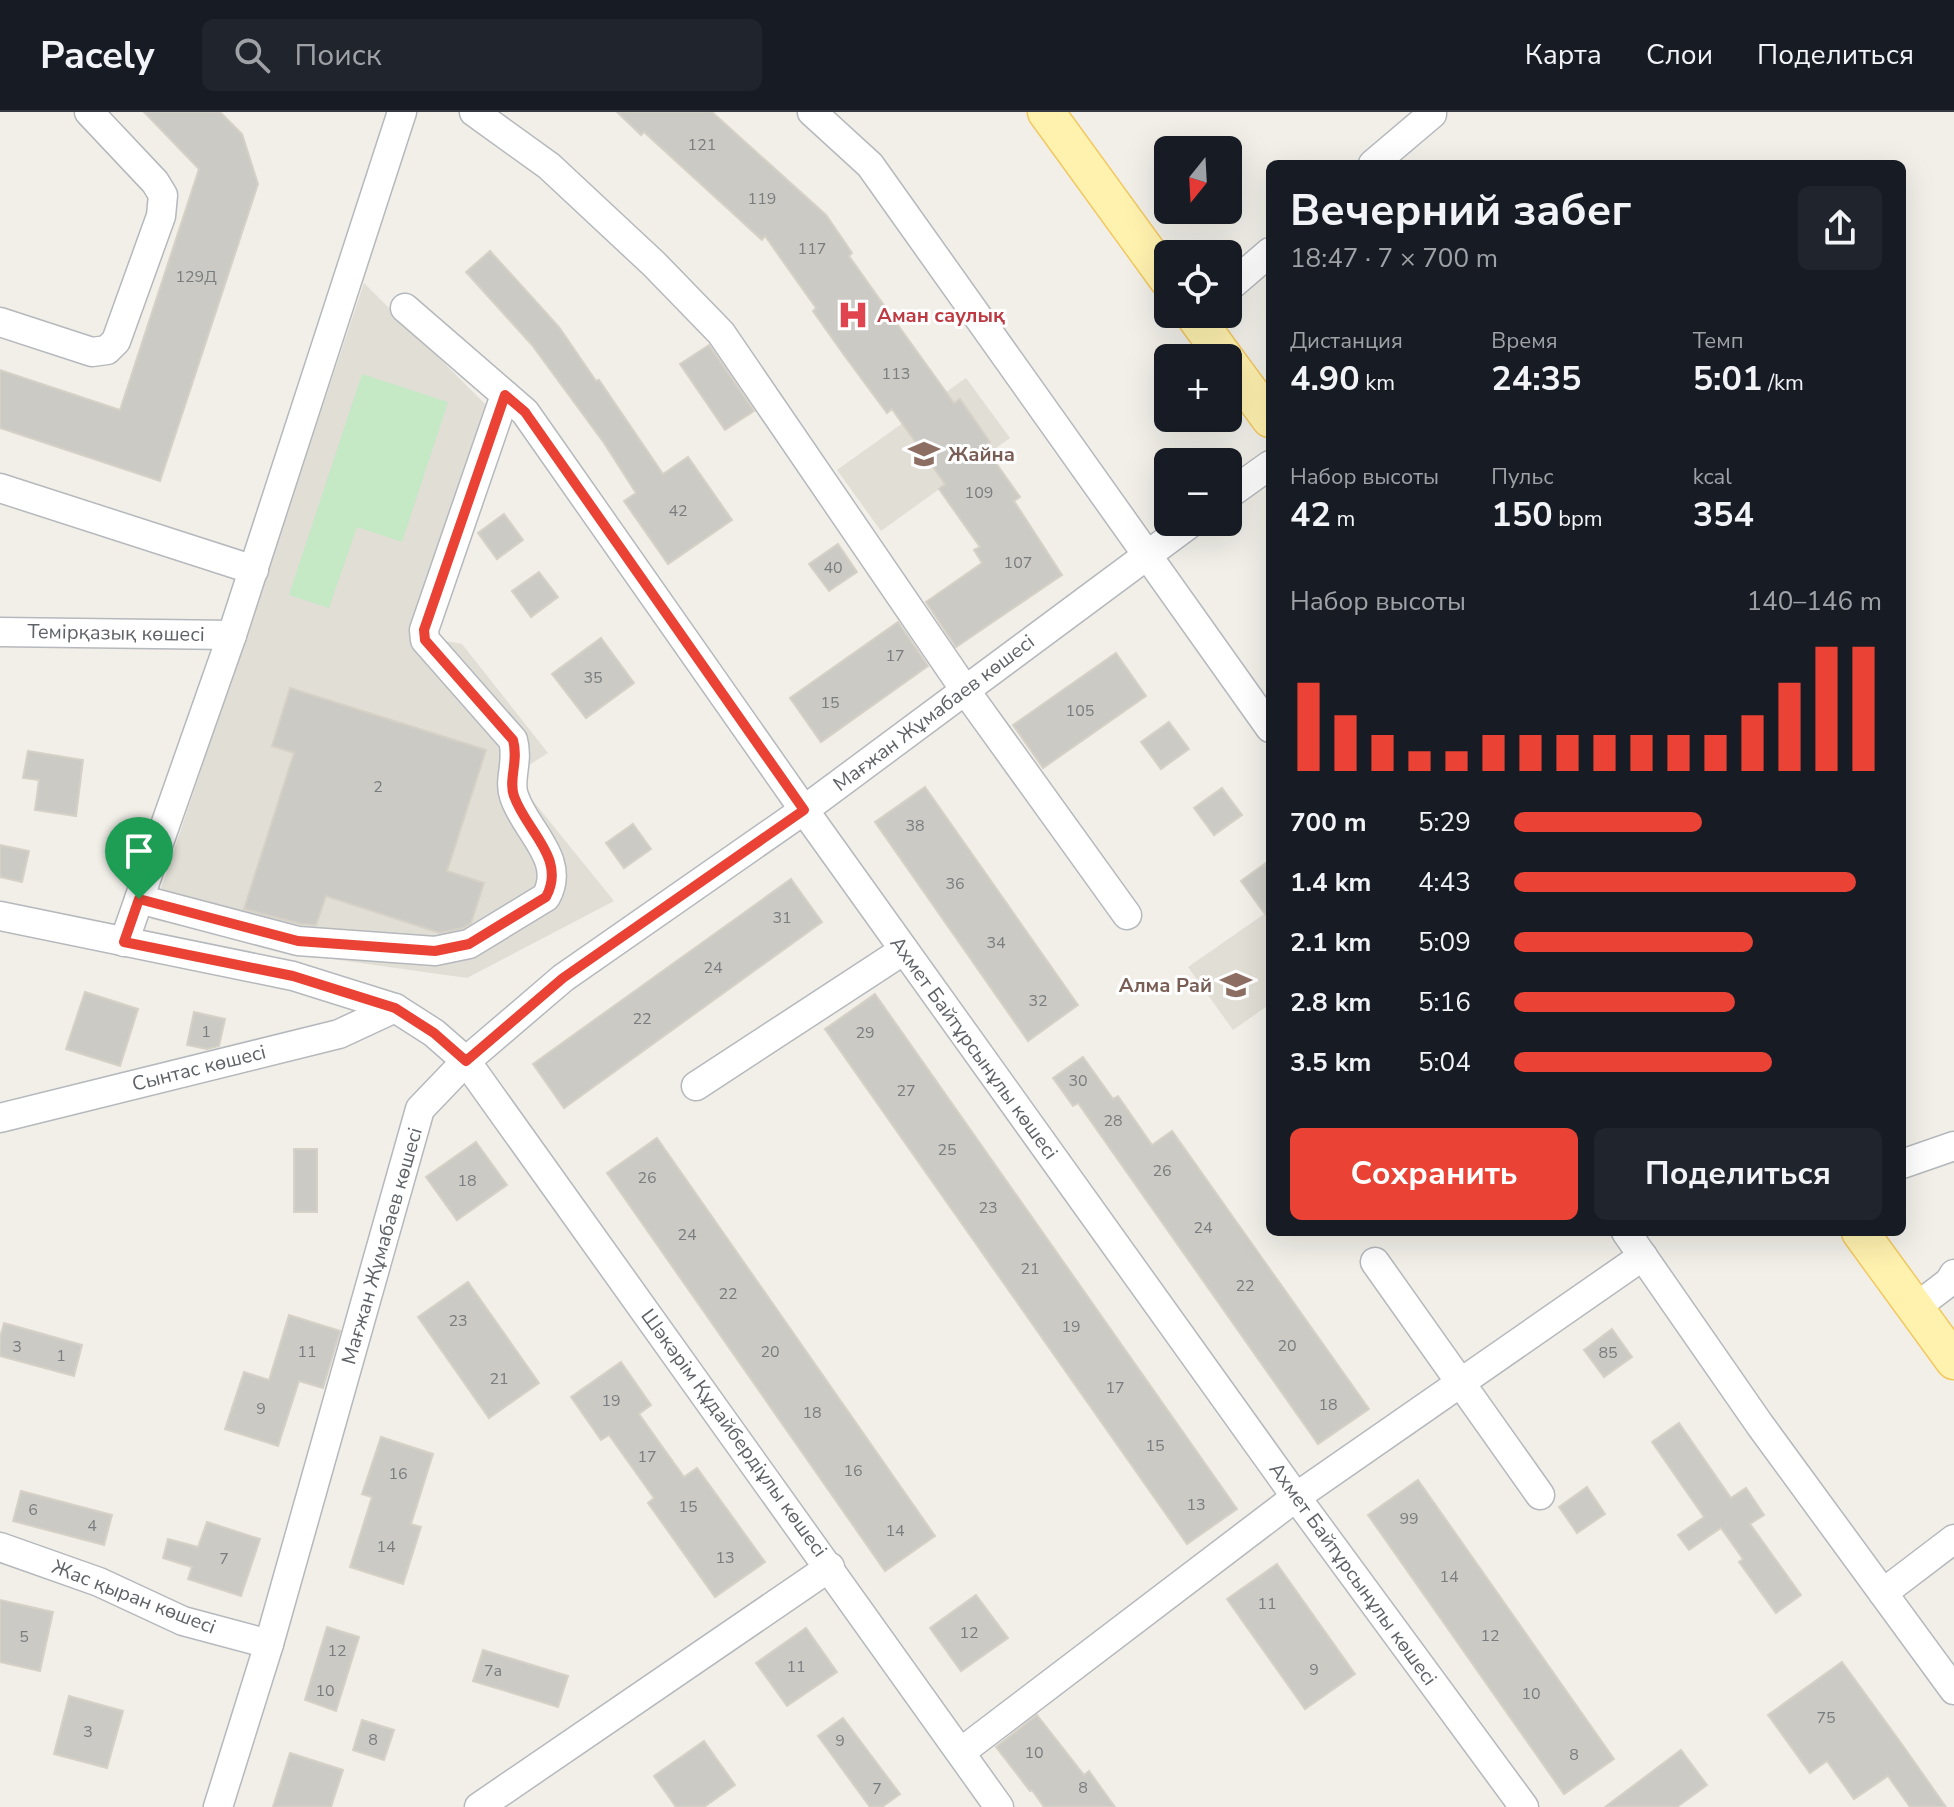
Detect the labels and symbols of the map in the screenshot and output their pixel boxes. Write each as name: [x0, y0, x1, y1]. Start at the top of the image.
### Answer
house number: 121: [688, 134, 716, 156]
north arrow: [1154, 136, 1242, 224]
house number: 119: [748, 188, 776, 210]
house number: 117: [798, 238, 826, 260]
house number: 129Д: [175, 266, 217, 288]
hospital icon: Аман саулық: [836, 298, 870, 332]
place label: Аман саулық: [877, 302, 1005, 329]
house number: 113: [882, 363, 910, 385]
school or university icon: Жайна: [907, 437, 941, 471]
place label: Жайна: [948, 441, 1015, 468]
house number: 109: [965, 482, 993, 504]
house number: 42: [668, 500, 688, 522]
house number: 107: [1004, 552, 1032, 574]
house number: 40: [823, 557, 843, 579]
street label: Темірқазық көшесі: [27, 618, 205, 648]
street label: Мағжан Жұмабаев көшесі: [828, 628, 1040, 798]
house number: 17: [885, 645, 905, 667]
house number: 35: [583, 667, 603, 689]
house number: 15: [820, 692, 840, 714]
house number: 105: [1066, 700, 1094, 722]
house number: 2: [373, 776, 383, 798]
house number: 38: [905, 815, 925, 837]
pin: [105, 817, 173, 899]
house number: 36: [945, 873, 965, 895]
house number: 31: [772, 907, 792, 929]
street label: Ахмет Байтұрсынұлы көшесі: [884, 931, 1064, 1165]
house number: 34: [986, 932, 1006, 954]
house number: 24: [703, 957, 723, 979]
school or university icon: Алма Рай: [1219, 968, 1253, 1002]
place label: Алма Рай: [1119, 972, 1212, 999]
house number: 32: [1028, 990, 1048, 1012]
house number: 22: [632, 1008, 652, 1030]
house number: 1: [201, 1021, 211, 1043]
house number: 29: [855, 1022, 875, 1044]
street label: Сынтас көшесі: [129, 1038, 269, 1098]
house number: 30: [1068, 1070, 1088, 1092]
house number: 27: [896, 1080, 916, 1102]
house number: 28: [1103, 1110, 1123, 1132]
street label: Мағжан Жұмабаев көшесі: [335, 1124, 429, 1368]
house number: 25: [937, 1139, 957, 1161]
house number: 26: [1152, 1160, 1172, 1182]
house number: 26: [637, 1167, 657, 1189]
house number: 18: [457, 1170, 477, 1192]
house number: 23: [978, 1197, 998, 1219]
house number: 24: [1193, 1217, 1213, 1239]
house number: 24: [677, 1224, 697, 1246]
house number: 21: [1020, 1258, 1040, 1280]
house number: 22: [1235, 1275, 1255, 1297]
house number: 22: [718, 1283, 738, 1305]
street label: Шәкәрім Құдайбердіұлы көшесі: [635, 1303, 833, 1563]
house number: 23: [448, 1310, 468, 1332]
house number: 19: [1061, 1316, 1081, 1338]
house number: 20: [1277, 1335, 1297, 1357]
house number: 3: [12, 1336, 22, 1358]
house number: 11: [297, 1341, 317, 1363]
house number: 20: [760, 1341, 780, 1363]
house number: 85: [1598, 1342, 1618, 1364]
house number: 1: [56, 1345, 66, 1367]
house number: 21: [489, 1368, 509, 1390]
house number: 17: [1105, 1377, 1125, 1399]
house number: 19: [601, 1390, 621, 1412]
house number: 18: [1318, 1394, 1338, 1416]
house number: 9: [256, 1398, 266, 1420]
house number: 18: [802, 1402, 822, 1424]
house number: 15: [1145, 1435, 1165, 1457]
house number: 17: [637, 1446, 657, 1468]
street label: Ахмет Байтұрсынұлы көшесі: [1263, 1457, 1443, 1691]
house number: 16: [843, 1460, 863, 1482]
house number: 16: [388, 1463, 408, 1485]
house number: 13: [1186, 1494, 1206, 1516]
house number: 15: [678, 1496, 698, 1518]
house number: 6: [28, 1499, 38, 1521]
house number: 99: [1399, 1508, 1419, 1530]
house number: 4: [87, 1515, 97, 1537]
house number: 14: [885, 1520, 905, 1542]
house number: 14: [376, 1536, 396, 1558]
house number: 13: [715, 1547, 735, 1569]
house number: 7: [219, 1548, 229, 1570]
street label: Жас қыран көшесі: [48, 1553, 220, 1641]
house number: 14: [1439, 1566, 1459, 1588]
house number: 11: [1257, 1593, 1277, 1615]
house number: 12: [959, 1622, 979, 1644]
house number: 12: [1480, 1625, 1500, 1647]
house number: 5: [19, 1626, 29, 1648]
house number: 12: [327, 1640, 347, 1662]
house number: 11: [786, 1656, 806, 1678]
house number: 9: [1309, 1659, 1319, 1681]
house number: 7а: [484, 1660, 502, 1682]
house number: 10: [315, 1680, 335, 1702]
house number: 10: [1521, 1683, 1541, 1705]
house number: 75: [1816, 1707, 1836, 1729]
house number: 3: [83, 1721, 93, 1743]
house number: 8: [368, 1729, 378, 1751]
house number: 9: [835, 1730, 845, 1752]
house number: 10: [1024, 1742, 1044, 1764]
house number: 8: [1569, 1744, 1579, 1766]
house number: 8: [1078, 1777, 1088, 1799]
house number: 7: [872, 1778, 882, 1800]

